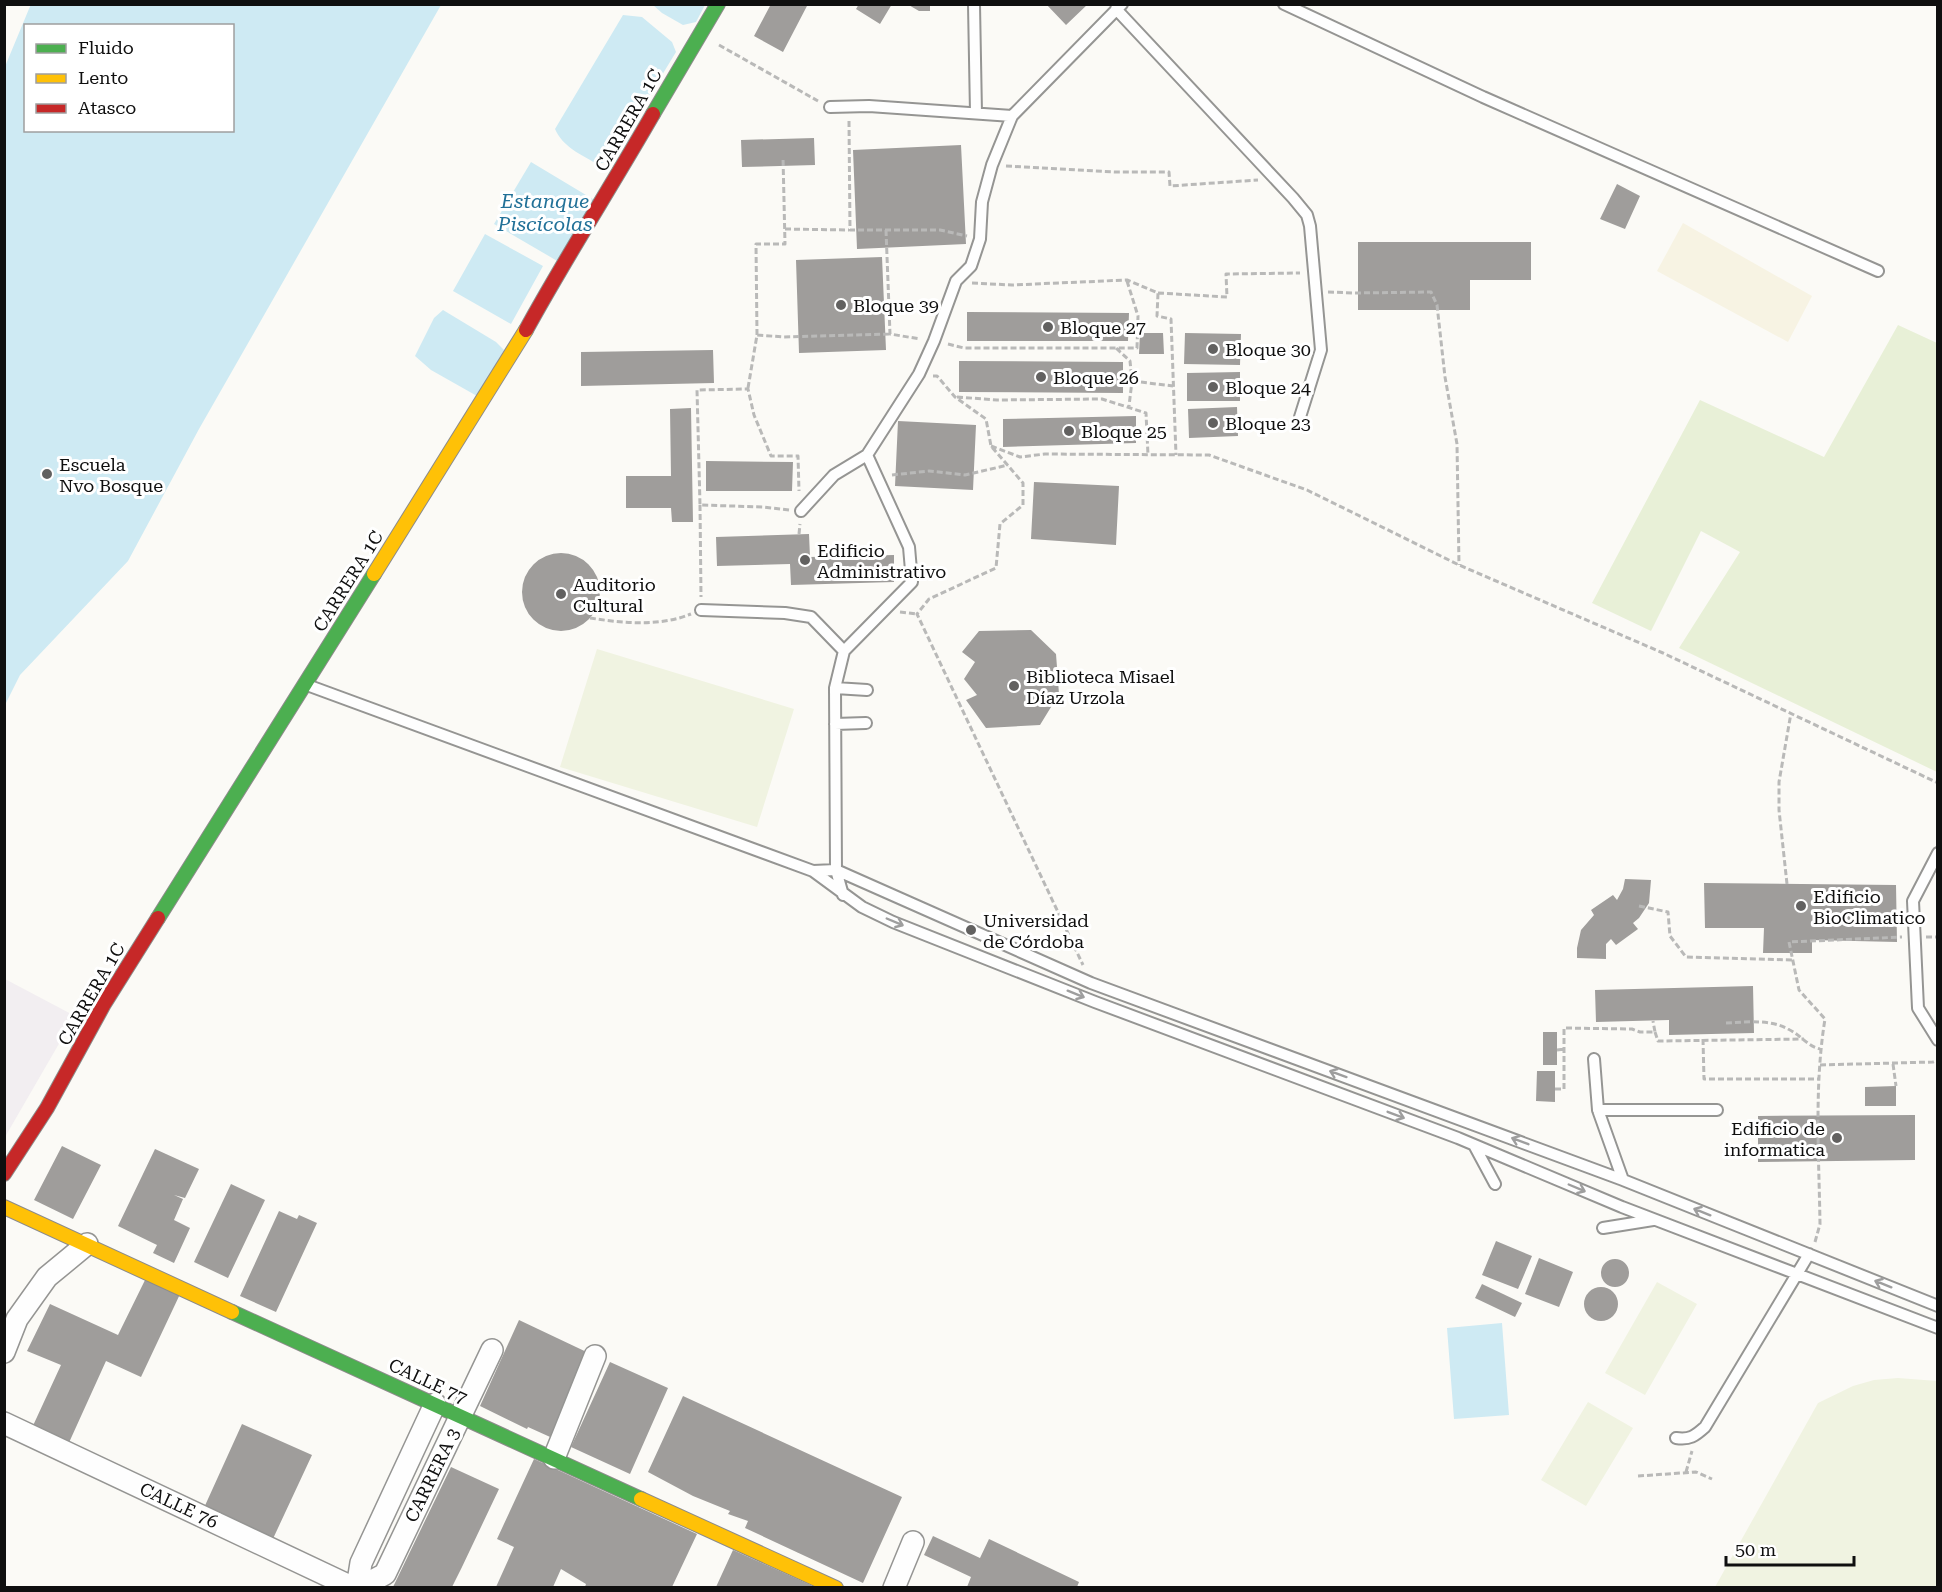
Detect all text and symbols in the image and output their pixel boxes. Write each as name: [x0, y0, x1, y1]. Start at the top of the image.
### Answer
legend: [24, 24, 234, 132]
text: Fluido: [78, 37, 134, 58]
street label: CARRERA 1C: [590, 65, 666, 175]
text: Lento: [78, 67, 128, 88]
text: Atasco: [78, 97, 136, 118]
water label: Estanque Piscícolas: [496, 189, 593, 236]
place label: Bloque 39: [853, 295, 939, 316]
marker: Bloque 39: [834, 298, 848, 312]
place label: Bloque 27: [1060, 317, 1146, 338]
marker: Bloque 27: [1041, 320, 1055, 334]
place label: Bloque 30: [1225, 339, 1311, 360]
marker: Bloque 30: [1206, 342, 1220, 356]
place label: Bloque 26: [1053, 367, 1139, 388]
marker: Bloque 26: [1034, 370, 1048, 384]
place label: Bloque 24: [1225, 377, 1311, 398]
marker: Bloque 24: [1206, 380, 1220, 394]
place label: Bloque 23: [1225, 413, 1311, 434]
marker: Bloque 23: [1206, 416, 1220, 430]
place label: Bloque 25: [1081, 421, 1167, 442]
marker: Bloque 25: [1062, 424, 1076, 438]
place label: Escuela Nvo Bosque: [59, 454, 163, 496]
marker: Escuela Nvo Bosque: [40, 467, 54, 481]
street label: CARRERA 1C: [309, 527, 387, 635]
place label: Edificio Administrativo: [817, 540, 946, 582]
marker: Edificio Administrativo: [798, 553, 812, 567]
place label: Auditorio Cultural: [573, 574, 656, 616]
marker: Auditorio Cultural: [554, 587, 568, 601]
place label: Biblioteca Misael Díaz Urzola: [1026, 666, 1175, 708]
marker: Biblioteca Misael Díaz Urzola: [1007, 679, 1021, 693]
place label: Edificio BioClimatico: [1813, 886, 1926, 928]
marker: Edificio BioClimatico: [1794, 899, 1808, 913]
place label: Universidad de Córdoba: [983, 910, 1089, 952]
one-way arrow: [885, 917, 903, 928]
marker: Universidad de Córdoba: [964, 923, 978, 937]
street label: CARRERA 1C: [53, 939, 129, 1049]
one-way arrow: [1066, 989, 1085, 1000]
one-way arrow: [1329, 1067, 1347, 1078]
one-way arrow: [1386, 1110, 1405, 1121]
place label: Edificio de informatica: [1724, 1118, 1825, 1160]
marker: Edificio de informatica: [1830, 1131, 1844, 1145]
one-way arrow: [1512, 1135, 1530, 1146]
one-way arrow: [1567, 1183, 1585, 1194]
one-way arrow: [1694, 1205, 1712, 1216]
one-way arrow: [1874, 1278, 1893, 1289]
street label: CALLE 77: [385, 1354, 471, 1408]
street label: CARRERA 3: [400, 1425, 464, 1525]
street label: CALLE 76: [136, 1478, 222, 1532]
scale bar: [1726, 1529, 1854, 1567]
text: 50 m: [1735, 1539, 1776, 1560]

